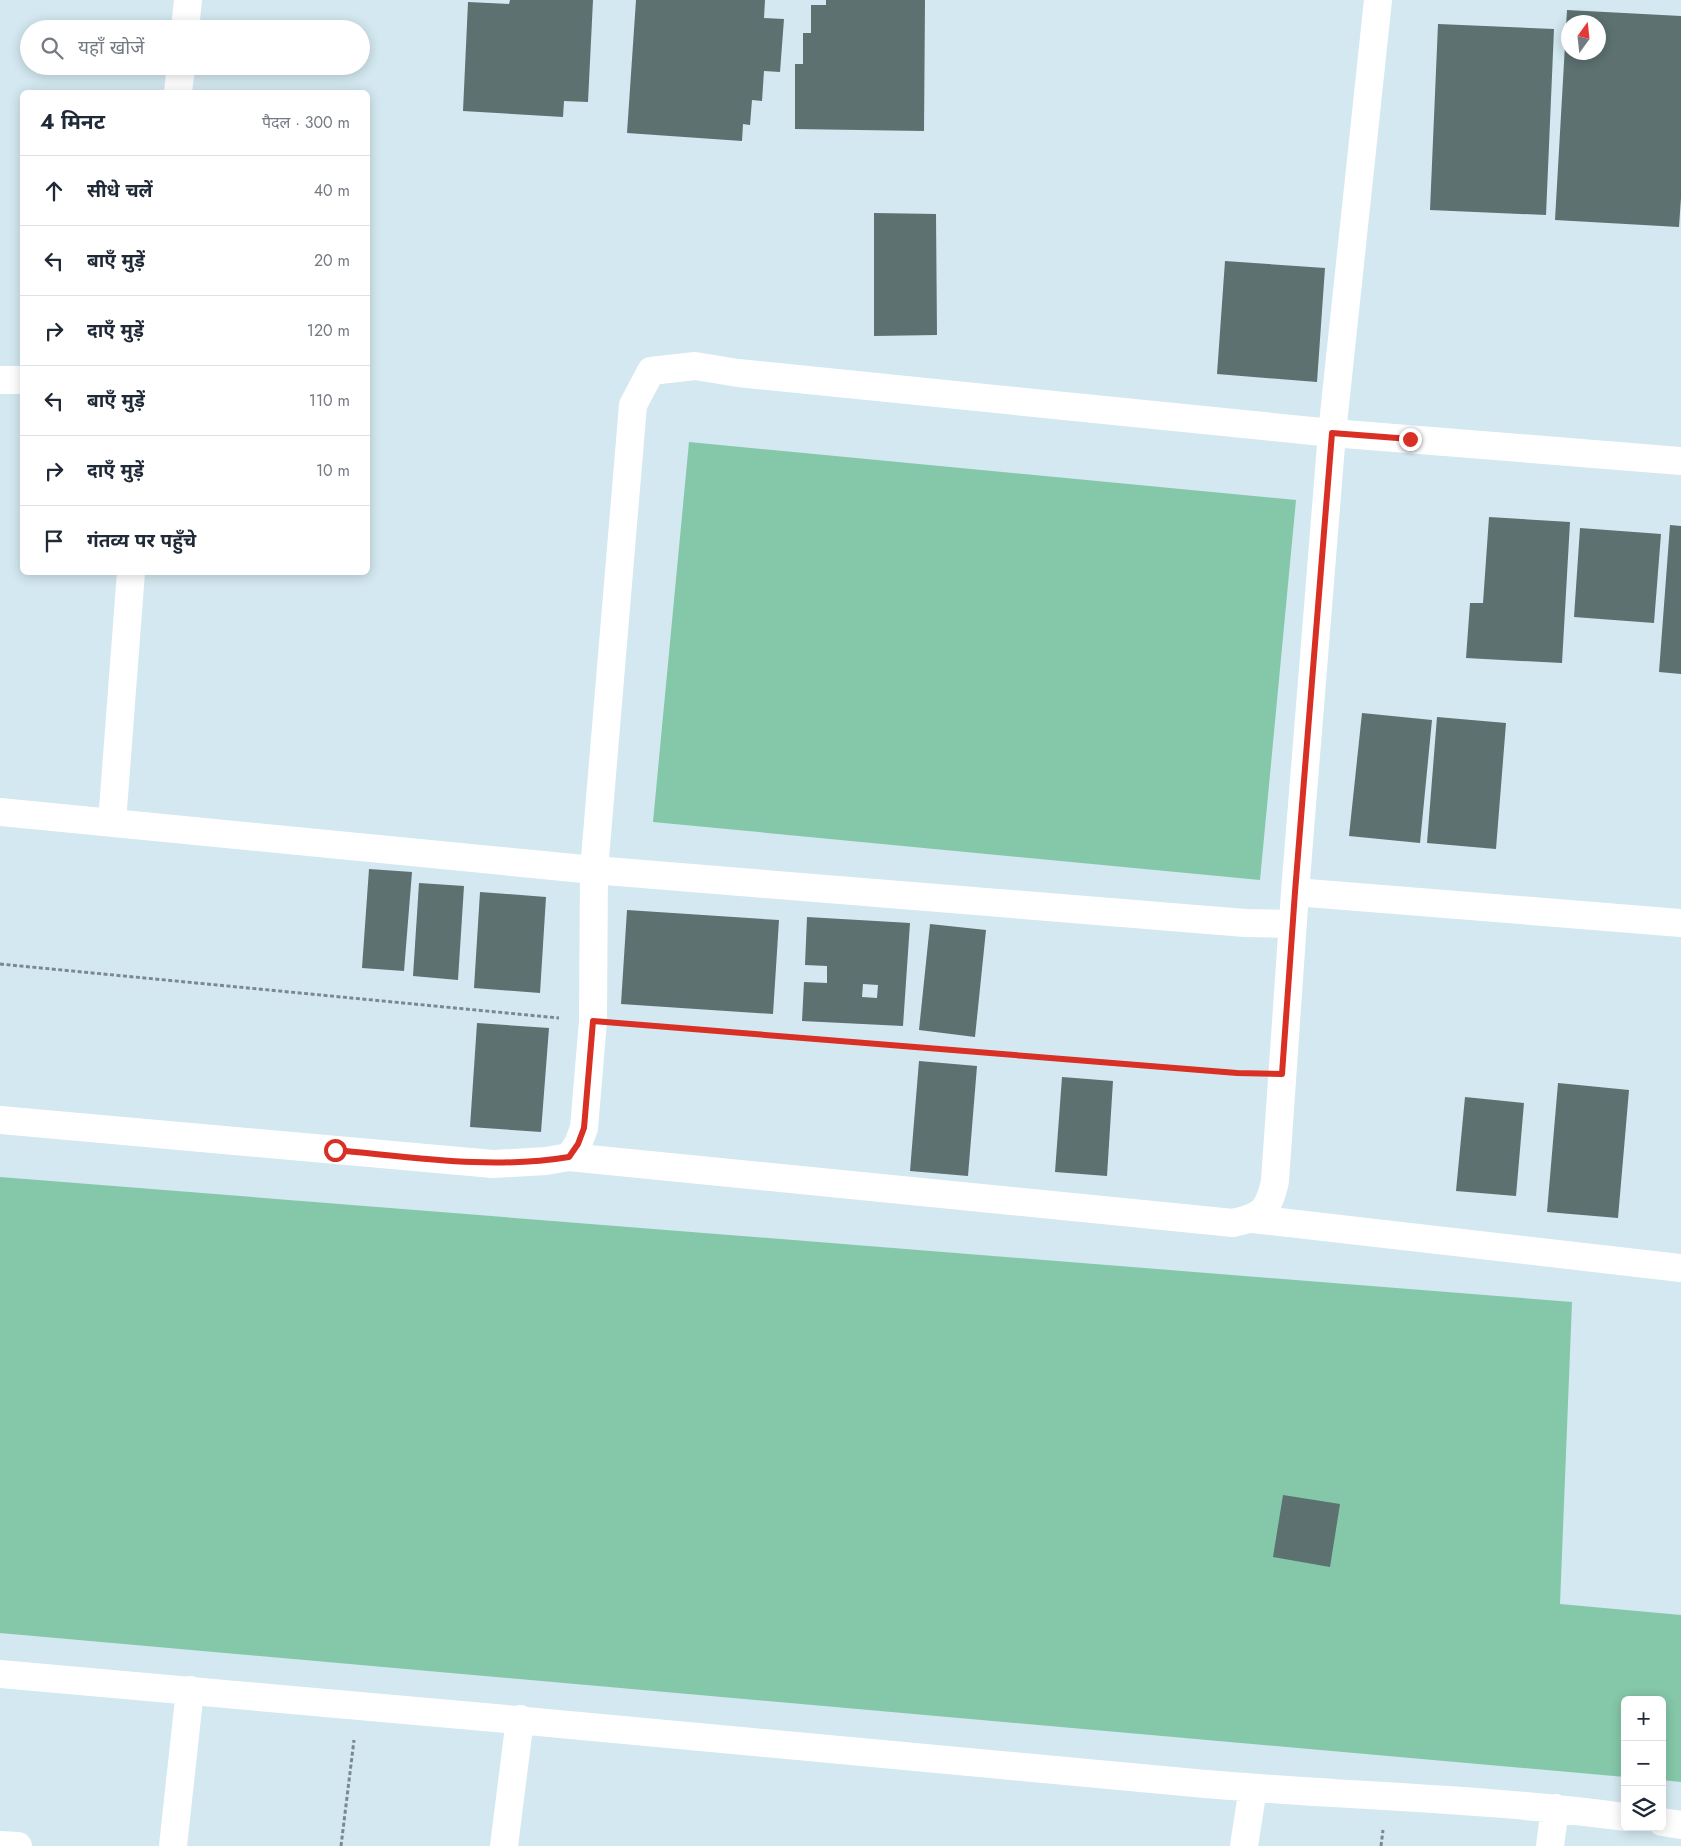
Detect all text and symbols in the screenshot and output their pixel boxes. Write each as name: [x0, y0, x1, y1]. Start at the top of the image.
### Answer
north arrow: [1561, 15, 1606, 60]
search box: [20, 20, 370, 75]
icon: search: [38, 34, 66, 62]
text: यहाँ खोजें: [78, 34, 144, 61]
text: 4 मिनट: [40, 107, 105, 137]
text: पैदल · 300 m: [262, 111, 350, 134]
icon: ahead: [40, 177, 68, 205]
text: सीधे चलें: [87, 177, 153, 204]
text: 40 m: [314, 179, 350, 202]
icon: left: [40, 247, 68, 275]
text: बाएँ मुड़ें: [87, 247, 145, 274]
text: 20 m: [314, 249, 350, 272]
icon: right: [40, 317, 68, 345]
text: दाएँ मुड़ें: [87, 317, 144, 344]
text: 120 m: [307, 319, 350, 342]
icon: left: [40, 387, 68, 415]
text: बाएँ मुड़ें: [87, 387, 145, 414]
text: 110 m: [309, 389, 350, 412]
route end: [1399, 428, 1422, 451]
icon: right: [40, 457, 68, 485]
text: दाएँ मुड़ें: [87, 457, 144, 484]
text: 10 m: [316, 459, 350, 482]
icon: arrive: [40, 527, 68, 555]
text: गंतव्य पर पहुँचे: [87, 527, 196, 554]
route start: [324, 1139, 347, 1162]
map controls: [1621, 1696, 1666, 1831]
button: +: [1621, 1696, 1666, 1741]
button: −: [1621, 1741, 1666, 1786]
button: layers: [1621, 1786, 1666, 1831]

